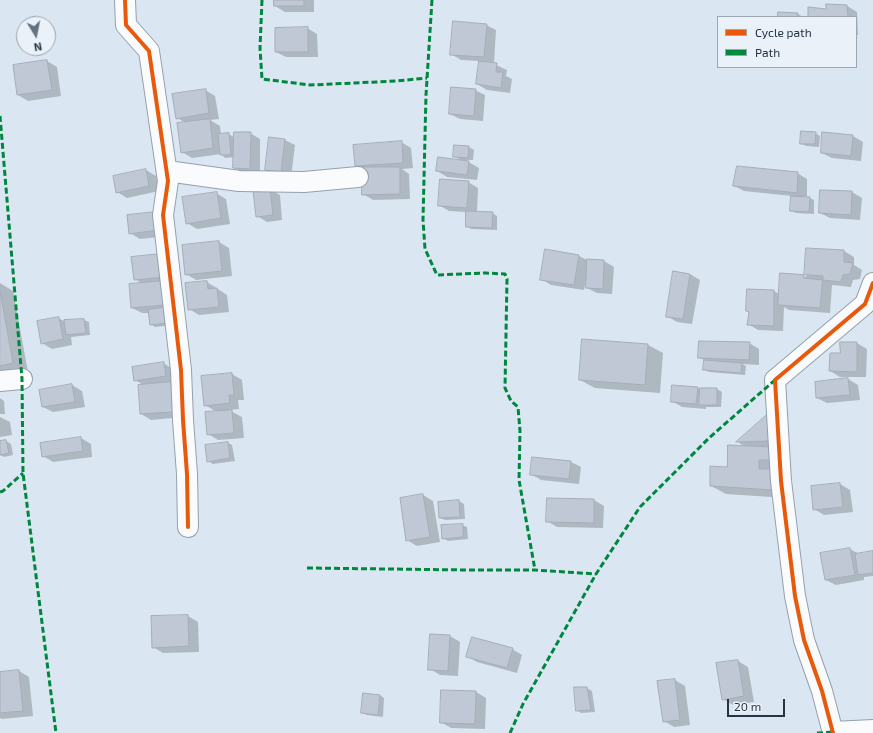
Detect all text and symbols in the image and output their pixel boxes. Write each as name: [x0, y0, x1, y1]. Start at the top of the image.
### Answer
north arrow: [16, 16, 56, 56]
legend: [717, 16, 857, 68]
text: Cycle path: [755, 25, 812, 39]
text: N: [33, 40, 43, 54]
text: Path: [755, 45, 780, 59]
scale bar: [729, 691, 787, 717]
text: 20 m: [734, 699, 761, 713]

